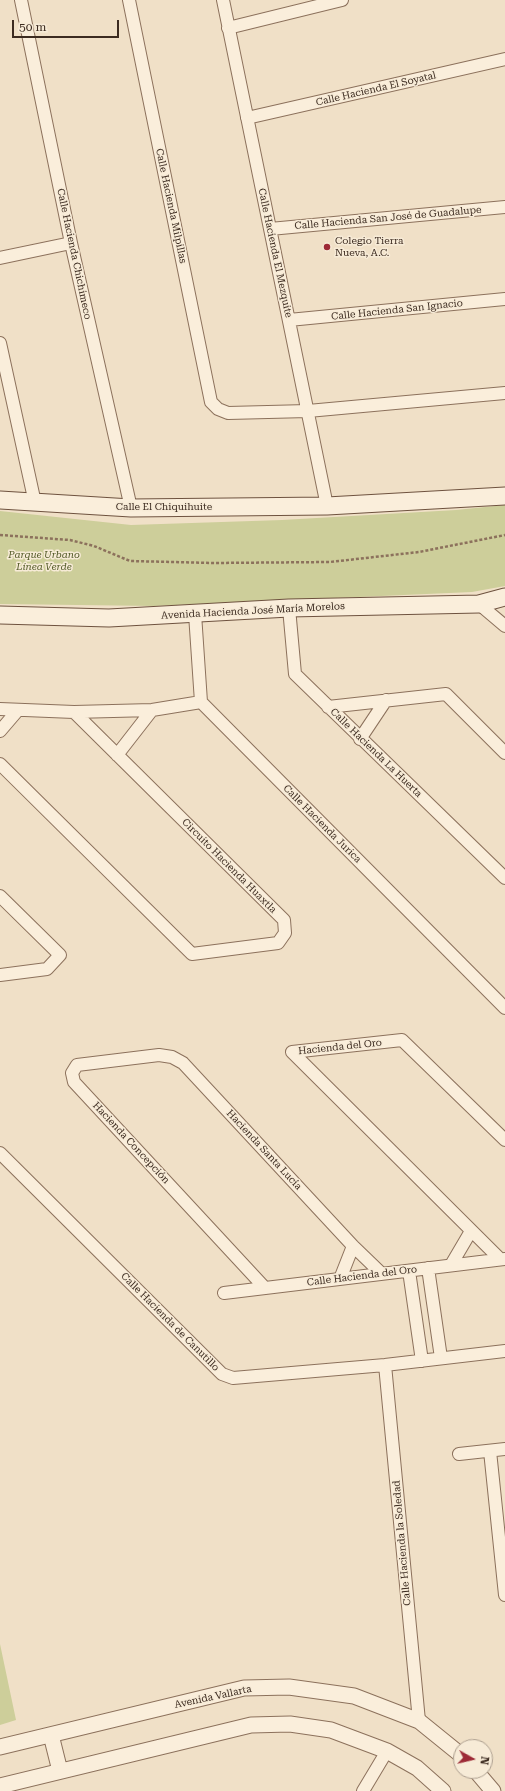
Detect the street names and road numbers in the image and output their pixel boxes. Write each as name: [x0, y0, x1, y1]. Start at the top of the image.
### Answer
street label: Calle Hacienda El Soyatal: [315, 69, 437, 109]
street label: Calle Hacienda Milpillas: [153, 147, 189, 265]
street label: Calle Hacienda Chichimeco: [54, 187, 94, 321]
street label: Calle Hacienda El Mezquite: [255, 187, 295, 319]
street label: Calle Hacienda San José de Guadalupe: [294, 204, 482, 232]
street label: Calle Hacienda San Ignacio: [331, 297, 463, 323]
street label: Calle El Chiquihuite: [116, 501, 212, 513]
street label: Avenida Hacienda José María Morelos: [161, 600, 345, 622]
street label: Calle Hacienda La Huerta: [328, 706, 424, 800]
street label: Calle Hacienda Jurica: [280, 782, 364, 866]
street label: Circuito Hacienda Huaxtla: [179, 816, 279, 916]
street label: Hacienda del Oro: [298, 1037, 382, 1057]
street label: Hacienda Concepción: [90, 1100, 172, 1186]
street label: Hacienda Santa Lucía: [224, 1107, 304, 1193]
street label: Calle Hacienda del Oro: [306, 1263, 418, 1289]
street label: Calle Hacienda de Canutillo: [118, 1270, 222, 1374]
street label: Calle Hacienda la Soledad: [391, 1480, 413, 1606]
street label: Avenida Vallarta: [173, 1683, 253, 1711]

